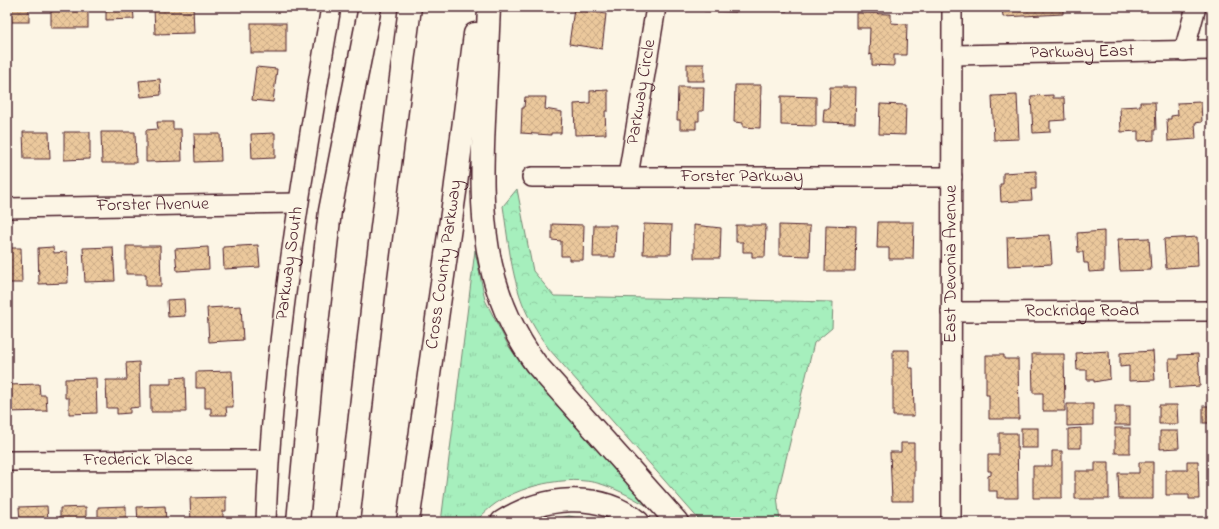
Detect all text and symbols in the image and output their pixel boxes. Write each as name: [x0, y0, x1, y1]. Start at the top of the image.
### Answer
street label: Parkway Circle: [620, 37, 664, 147]
street label: Parkway East: [1029, 38, 1134, 67]
street label: Forster Parkway: [680, 164, 803, 190]
street label: Cross County Parkway: [420, 178, 469, 351]
street label: East Devonia Avenue: [938, 184, 965, 343]
street label: Forster Avenue: [96, 192, 210, 219]
street label: Parkway South: [270, 205, 311, 322]
street label: Rockridge Road: [1025, 298, 1139, 326]
street label: Frederick Place: [82, 447, 194, 474]

